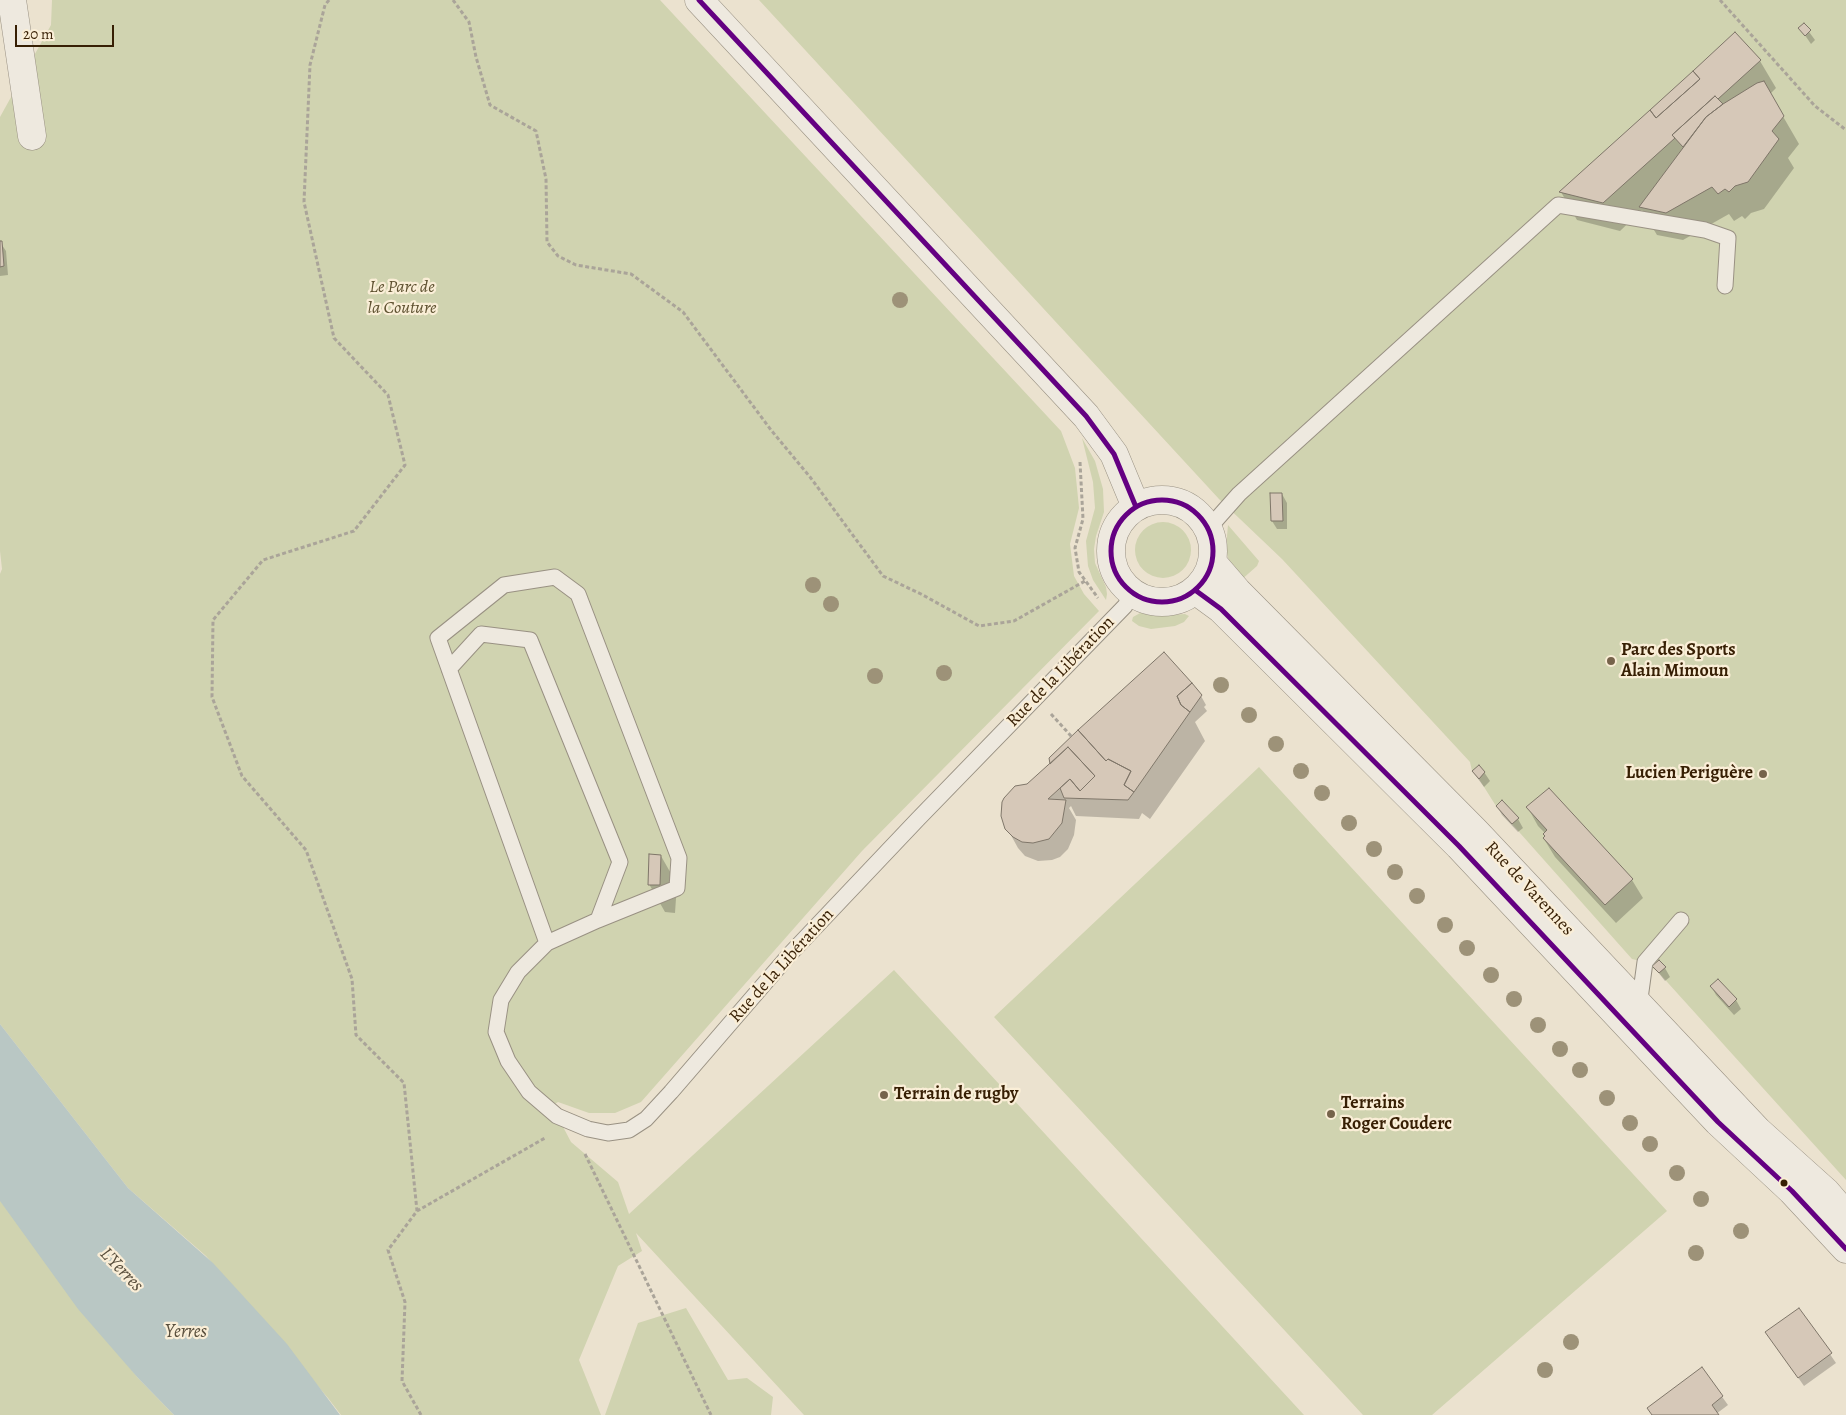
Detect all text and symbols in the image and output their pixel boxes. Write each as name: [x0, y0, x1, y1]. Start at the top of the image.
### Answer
scale bar: [18, 15, 116, 47]
text: 20 m: [23, 24, 54, 44]
park label: Le Parc de la Couture: [368, 277, 436, 320]
street label: Rue de la Libération: [1003, 612, 1119, 732]
place label: Parc des Sports Alain Mimoun: [1621, 640, 1736, 682]
marker: Parc des Sports Alain Mimoun: [1605, 655, 1617, 667]
place label: Lucien Periguère: [1625, 763, 1753, 785]
marker: Lucien Periguère: [1757, 768, 1769, 780]
street label: Rue de Varennes: [1480, 837, 1578, 941]
street label: Rue de la Libération: [725, 905, 839, 1027]
place label: Terrain de rugby: [894, 1084, 1018, 1106]
marker: Terrain de rugby: [878, 1089, 890, 1101]
place label: Terrains Roger Couderc: [1341, 1093, 1452, 1136]
marker: Terrains Roger Couderc: [1325, 1108, 1337, 1120]
unlabelled marker: [1779, 1178, 1789, 1188]
water label: L'Yerres: [94, 1243, 148, 1297]
water label: Yerres: [165, 1321, 207, 1343]

